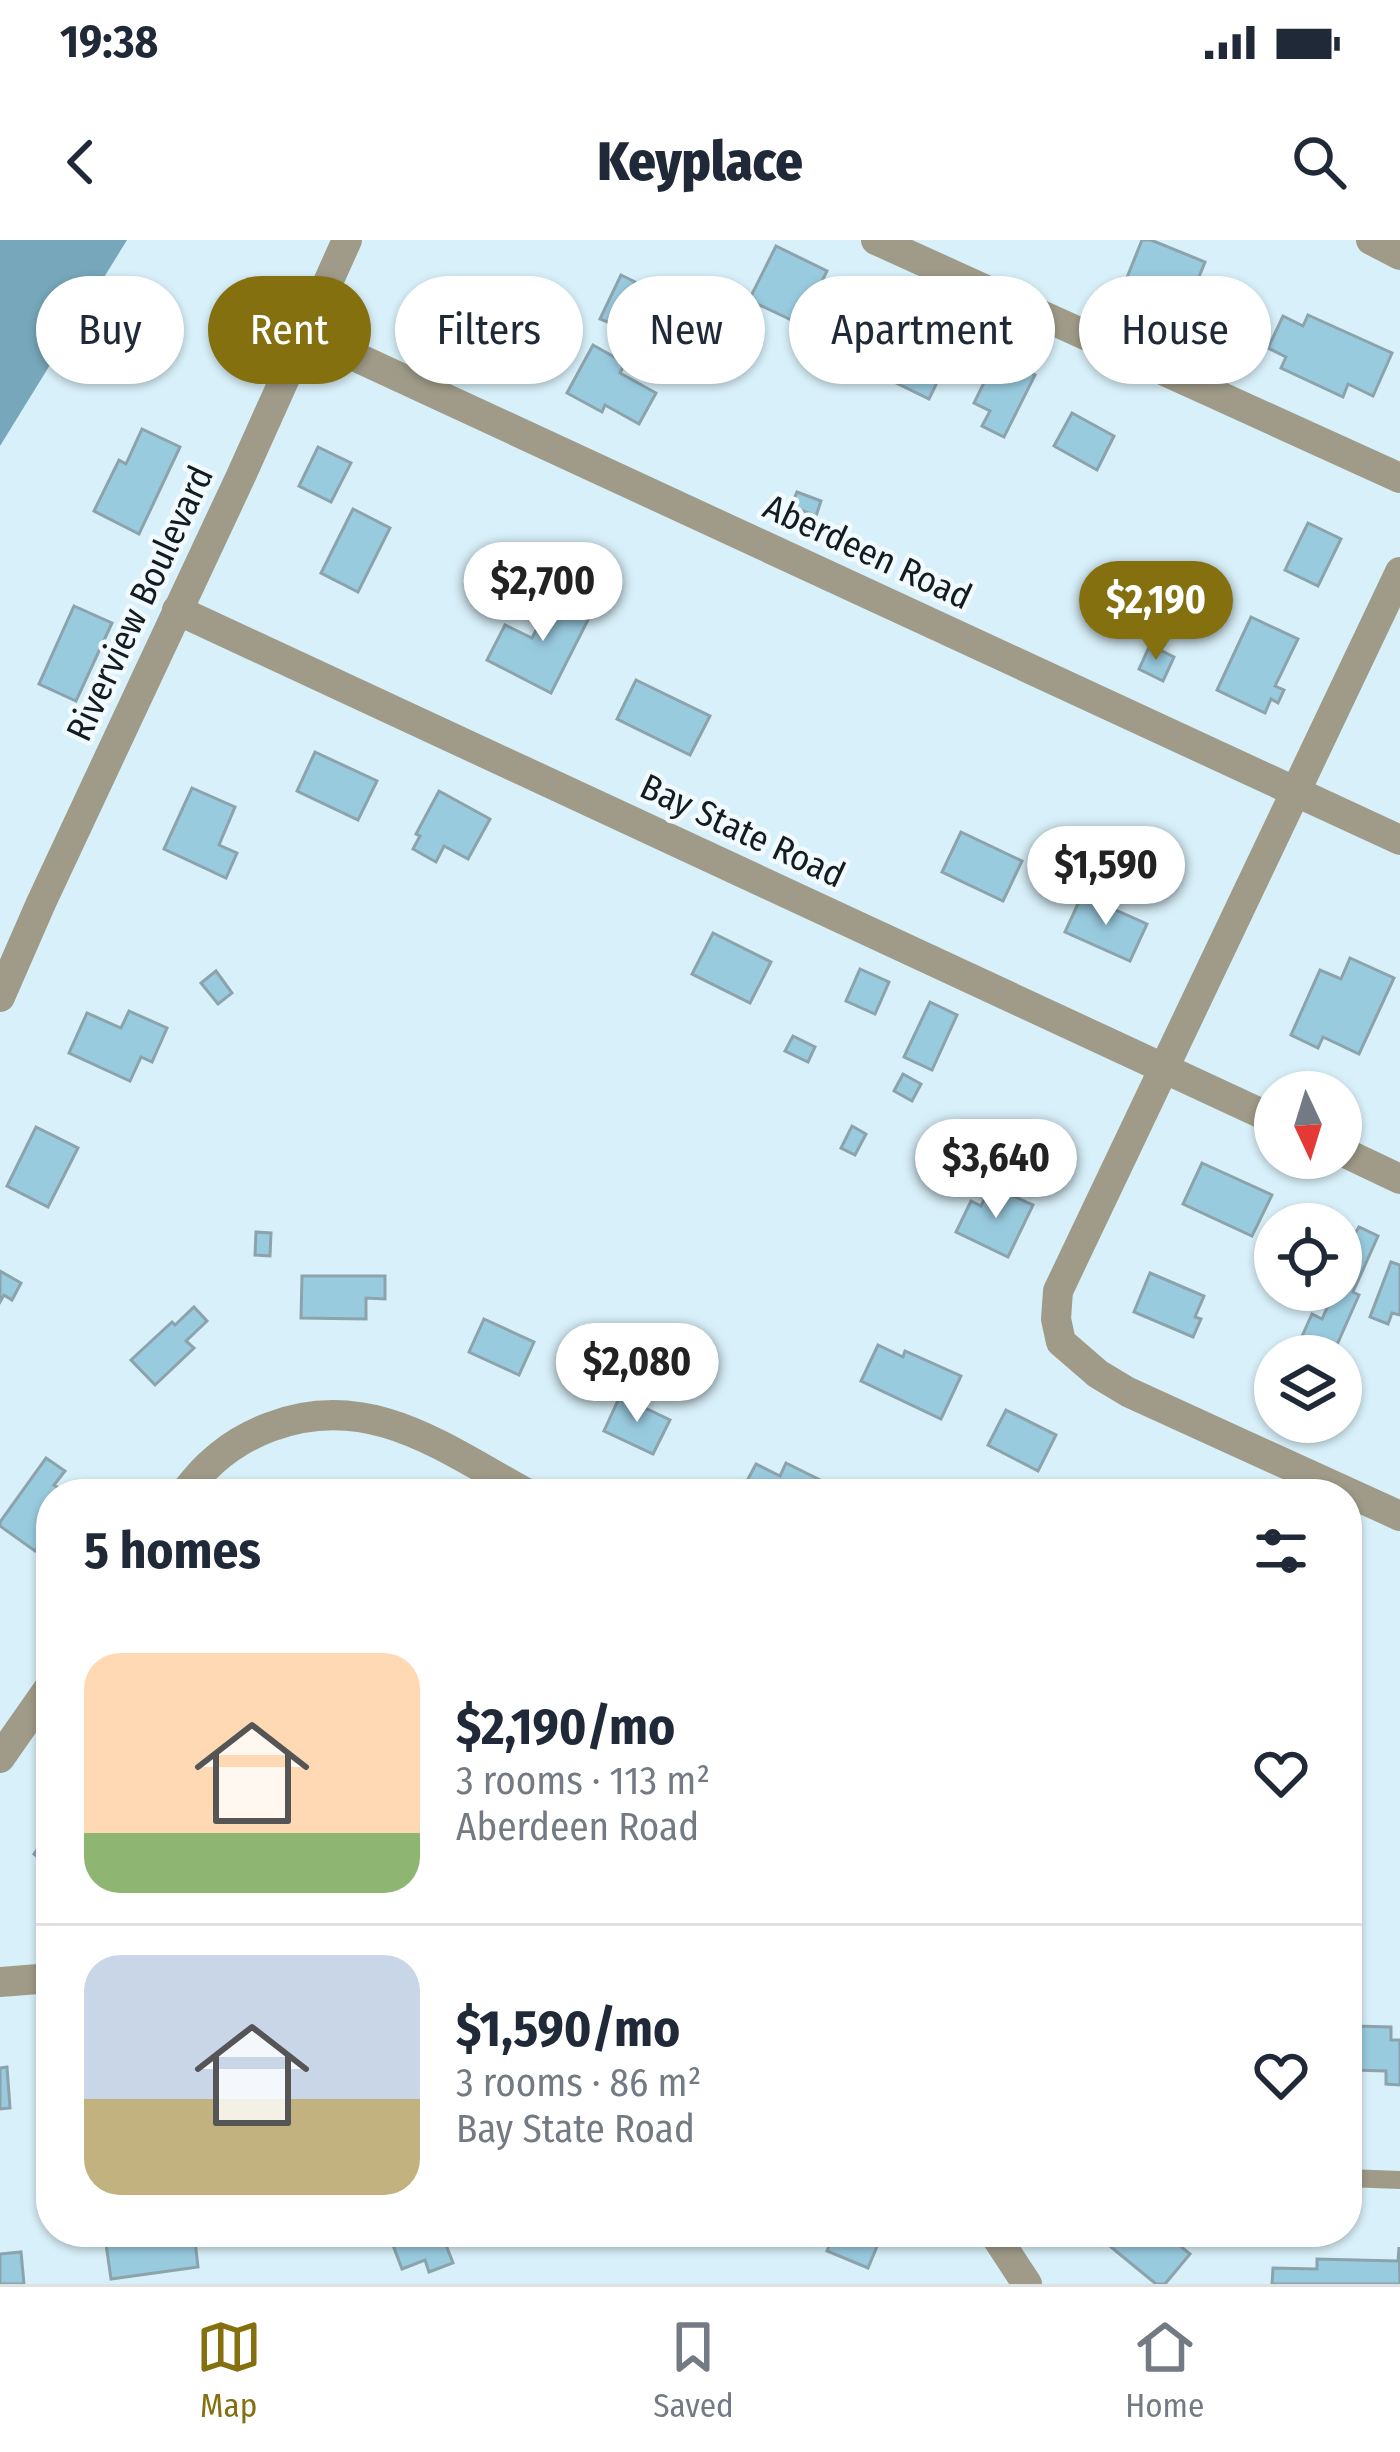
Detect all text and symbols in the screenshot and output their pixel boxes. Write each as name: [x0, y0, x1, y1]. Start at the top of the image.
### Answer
text: 19:38: [60, 15, 158, 69]
icon: back: [48, 129, 114, 195]
icon: search: [1286, 129, 1352, 195]
text: Keyplace: [597, 130, 803, 194]
chip: Buy: [36, 276, 184, 384]
chip: Rent: [208, 276, 371, 384]
chip: Filters: [395, 276, 583, 384]
chip: New: [607, 276, 765, 384]
chip: Apartment: [789, 276, 1055, 384]
chip: House: [1079, 276, 1271, 384]
street label: Riverview Boulevard: [57, 459, 223, 748]
street label: Aberdeen Road: [757, 485, 979, 619]
pin: $2,700: [445, 542, 641, 644]
text: $2,700: [491, 558, 595, 604]
pin: $2,190: [1058, 561, 1254, 663]
text: $2,190: [1106, 577, 1206, 623]
street label: Bay State Road: [633, 764, 852, 897]
pin: $1,590: [1008, 826, 1204, 928]
text: $1,590: [1054, 842, 1158, 888]
north arrow: [1254, 1071, 1362, 1179]
map controls: [1254, 1071, 1362, 1443]
pin: $3,640: [898, 1119, 1094, 1221]
text: $3,640: [942, 1135, 1050, 1181]
button: locate: [1254, 1203, 1362, 1311]
pin: $2,080: [539, 1323, 735, 1425]
button: layers: [1254, 1335, 1362, 1443]
text: $2,080: [583, 1339, 691, 1385]
icon: filters: [1248, 1518, 1314, 1584]
text: 5 homes: [84, 1520, 261, 1582]
text: $2,190/mo: [456, 1696, 675, 1758]
icon: home: [180, 1701, 324, 1845]
icon: heart: [1248, 1740, 1314, 1806]
text: 3 rooms · 113 m²: [456, 1758, 710, 1804]
text: Aberdeen Road: [456, 1804, 699, 1850]
text: $1,590/mo: [456, 1998, 680, 2060]
icon: home: [180, 2003, 324, 2147]
icon: heart: [1248, 2042, 1314, 2108]
text: 3 rooms · 86 m²: [456, 2060, 701, 2106]
text: Bay State Road: [456, 2106, 695, 2152]
tab: Map: [196, 2314, 262, 2426]
tab: Saved: [653, 2314, 734, 2426]
tab: Home: [1125, 2314, 1204, 2426]

